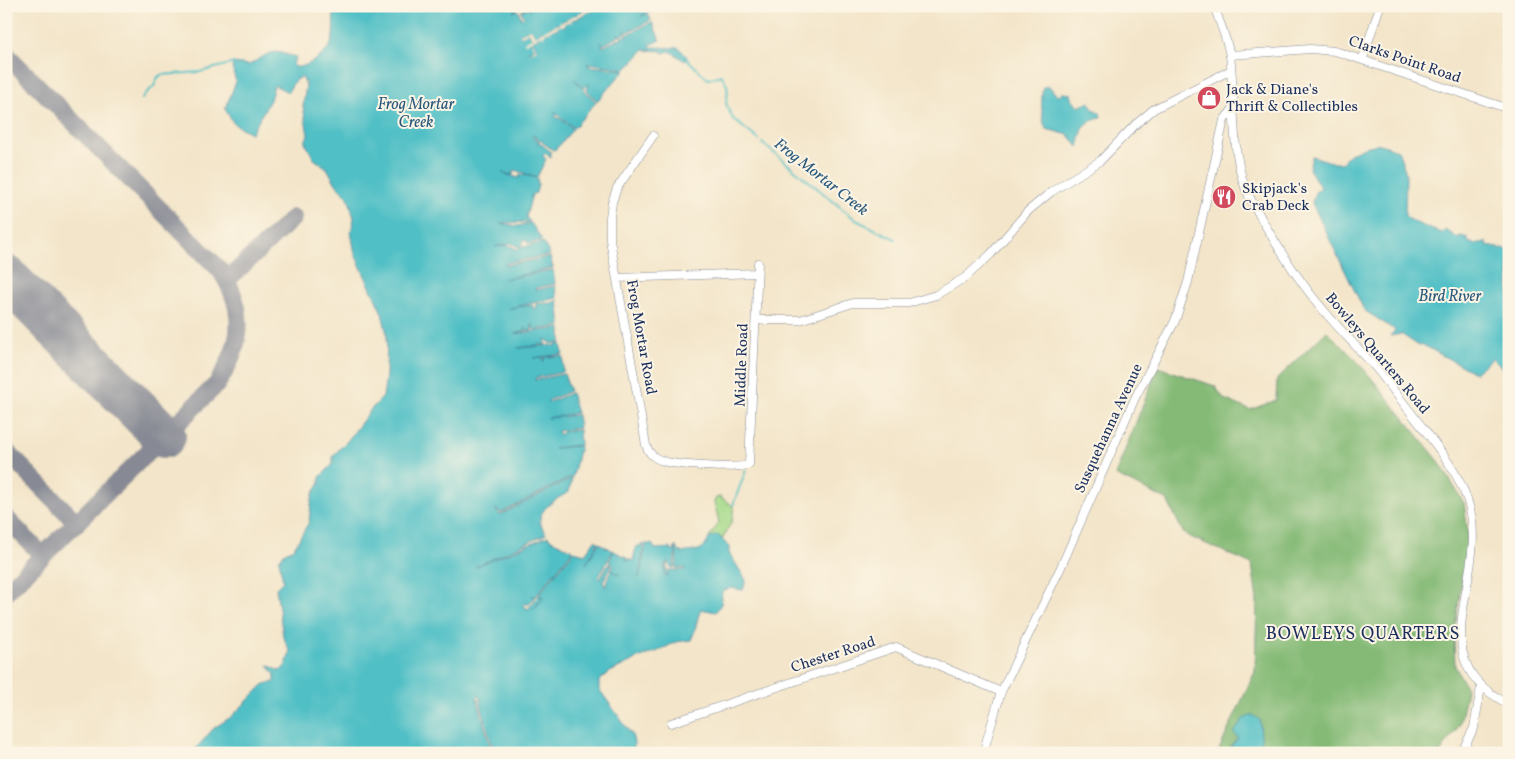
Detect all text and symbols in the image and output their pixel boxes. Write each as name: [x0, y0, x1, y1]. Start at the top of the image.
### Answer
street label: Clarks Point Road: [1345, 31, 1464, 89]
place label: Jack & Diane's Thrift & Collectibles: [1226, 80, 1358, 118]
shop icon: Jack & Diane's Thrift & Collectibles: [1196, 85, 1222, 111]
water label: Frog Mortar Creek: [378, 94, 455, 134]
water label: Frog Mortar Creek: [769, 134, 873, 222]
place label: Skipjack's Crab Deck: [1242, 179, 1309, 217]
restaurant icon: Skipjack's Crab Deck: [1211, 184, 1237, 210]
street label: Frog Mortar Road: [620, 278, 661, 397]
water label: Bird River: [1419, 286, 1482, 308]
street label: Bowleys Quarters Road: [1320, 289, 1434, 419]
street label: Middle Road: [731, 323, 754, 407]
street label: Susquehanna Avenue: [1070, 360, 1149, 497]
district label: BOWLEYS QUARTERS: [1266, 622, 1460, 647]
street label: Chester Road: [789, 632, 878, 679]

